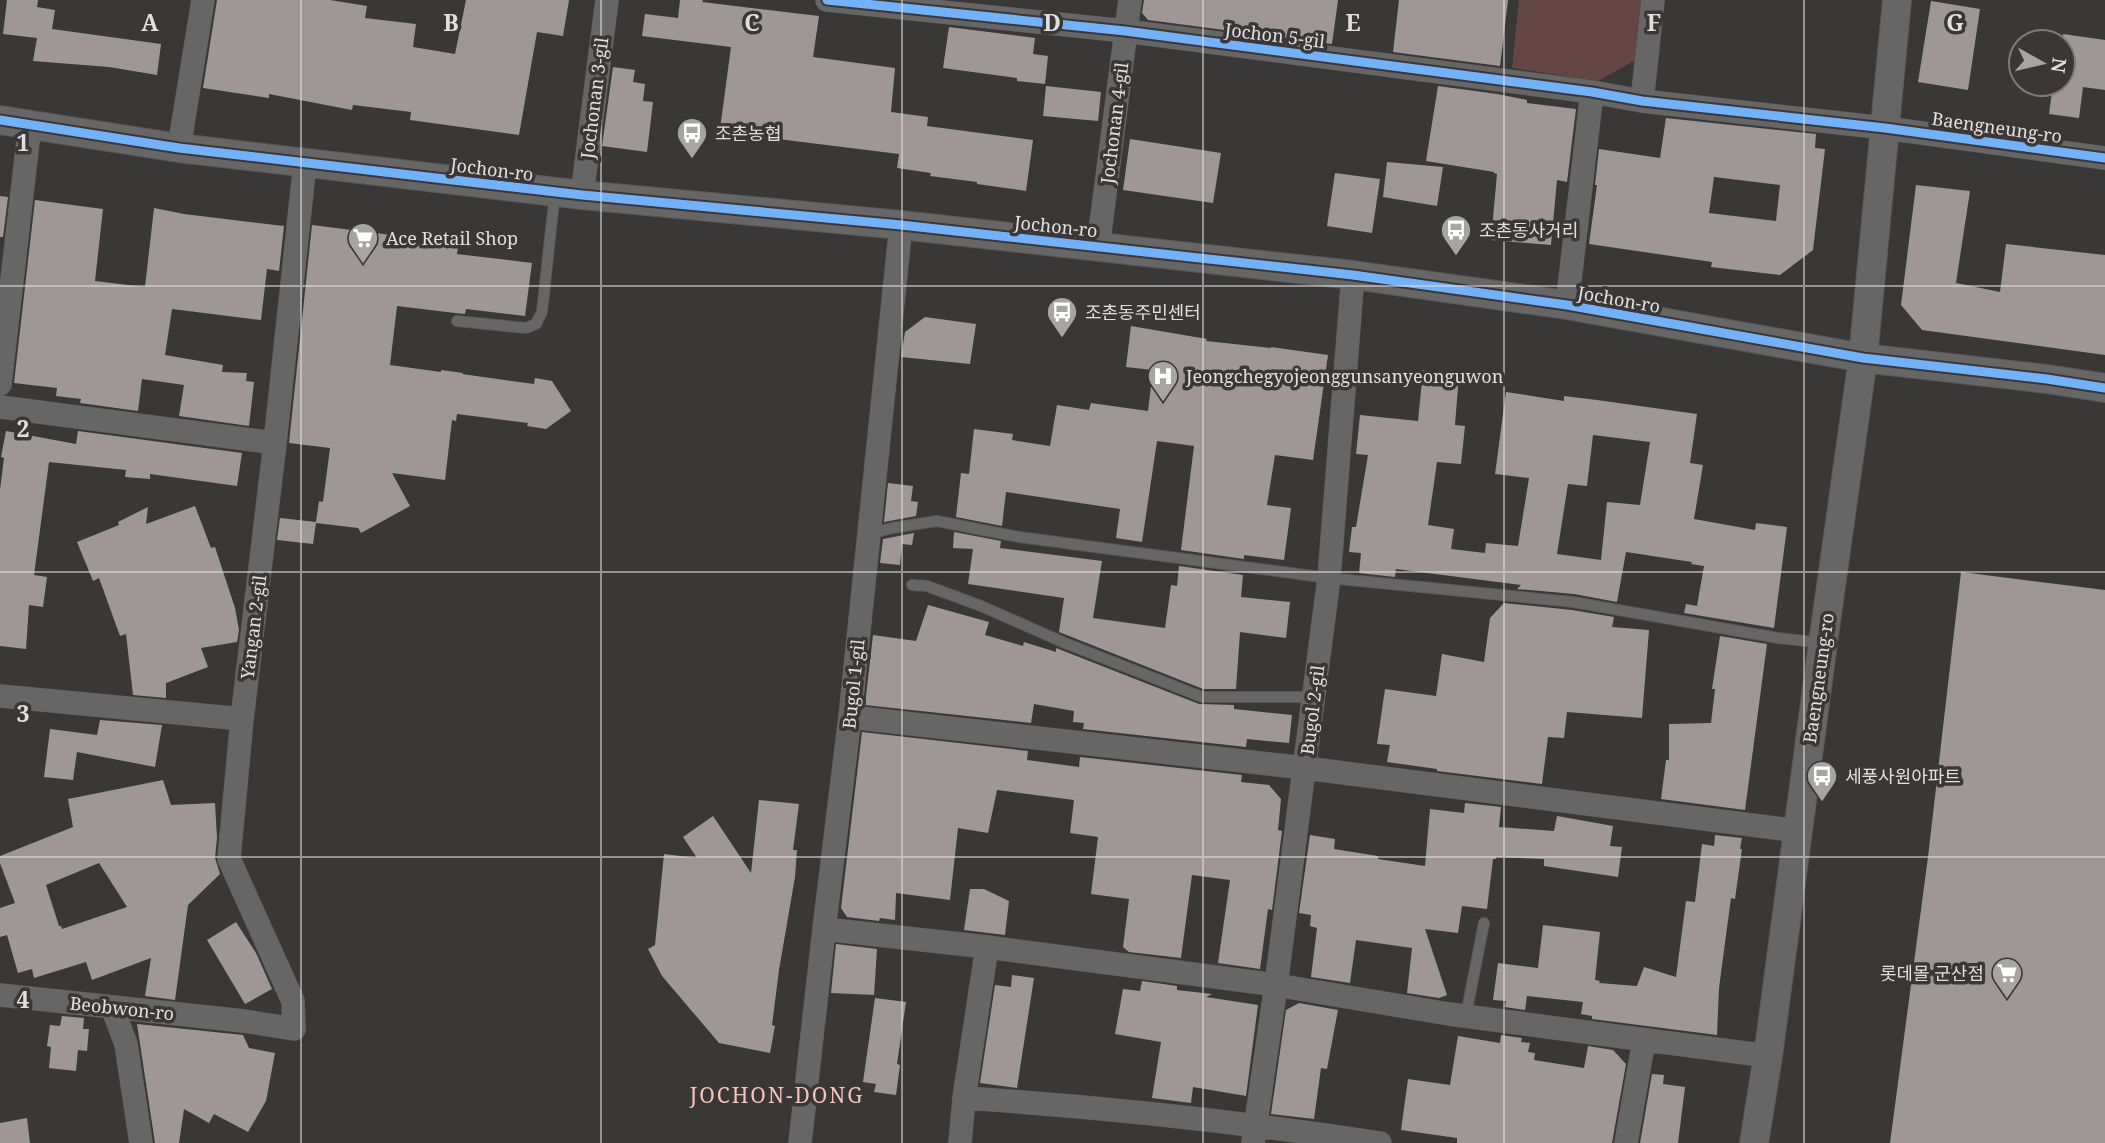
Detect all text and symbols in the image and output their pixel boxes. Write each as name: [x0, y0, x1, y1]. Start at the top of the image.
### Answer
text: A: [141, 6, 159, 38]
text: B: [443, 6, 459, 38]
text: C: [744, 6, 760, 38]
text: D: [1043, 6, 1061, 38]
text: E: [1345, 6, 1361, 38]
text: F: [1647, 6, 1661, 38]
text: G: [1946, 6, 1964, 38]
street label: Jochon 5-gil: [1223, 17, 1327, 53]
north arrow: [2007, 28, 2077, 98]
street label: Jochonan 3-gil: [575, 35, 613, 161]
text: N: [2045, 56, 2073, 75]
street label: Jochonan 4-gil: [1095, 60, 1133, 186]
street label: Baengneung-ro: [1930, 106, 2064, 148]
bus stop icon: 조촌농협: [675, 116, 709, 160]
place label: 조촌농협: [715, 121, 781, 145]
text: 1: [17, 126, 30, 158]
street label: Jochon-ro: [448, 152, 535, 186]
street label: Jochon-ro: [1012, 210, 1099, 242]
bus stop icon: 조촌동사거리: [1439, 213, 1473, 257]
place label: 조촌동사거리: [1479, 218, 1578, 242]
supermarket icon: Ace Retail Shop: [346, 221, 380, 265]
place label: Ace Retail Shop: [386, 226, 518, 250]
street label: Jochon-ro: [1575, 280, 1662, 318]
bus stop icon: 조촌동주민센터: [1045, 295, 1079, 339]
place label: 조촌동주민센터: [1085, 300, 1201, 324]
hospital icon: Jeongchegyojeonggunsanyeonguwon: [1146, 359, 1180, 403]
place label: Jeongchegyojeonggunsanyeonguwon: [1185, 364, 1504, 388]
text: 2: [17, 412, 30, 444]
street label: Yangan 2-gil: [235, 573, 271, 681]
street label: Baengneung-ro: [1797, 611, 1839, 745]
street label: Bugol 1-gil: [836, 637, 870, 730]
street label: Bugol 2-gil: [1295, 663, 1329, 756]
text: 3: [17, 697, 30, 729]
bus stop icon: 세풍사원아파트: [1805, 759, 1839, 803]
place label: 세풍사원아파트: [1845, 764, 1961, 788]
supermarket icon: 롯데몰 군산점: [1990, 956, 2024, 1000]
place label: 롯데몰 군산점: [1880, 961, 1984, 985]
text: 4: [17, 983, 30, 1015]
street label: Beobwon-ro: [69, 991, 175, 1025]
district label: JOCHON-DONG: [689, 1081, 864, 1109]

